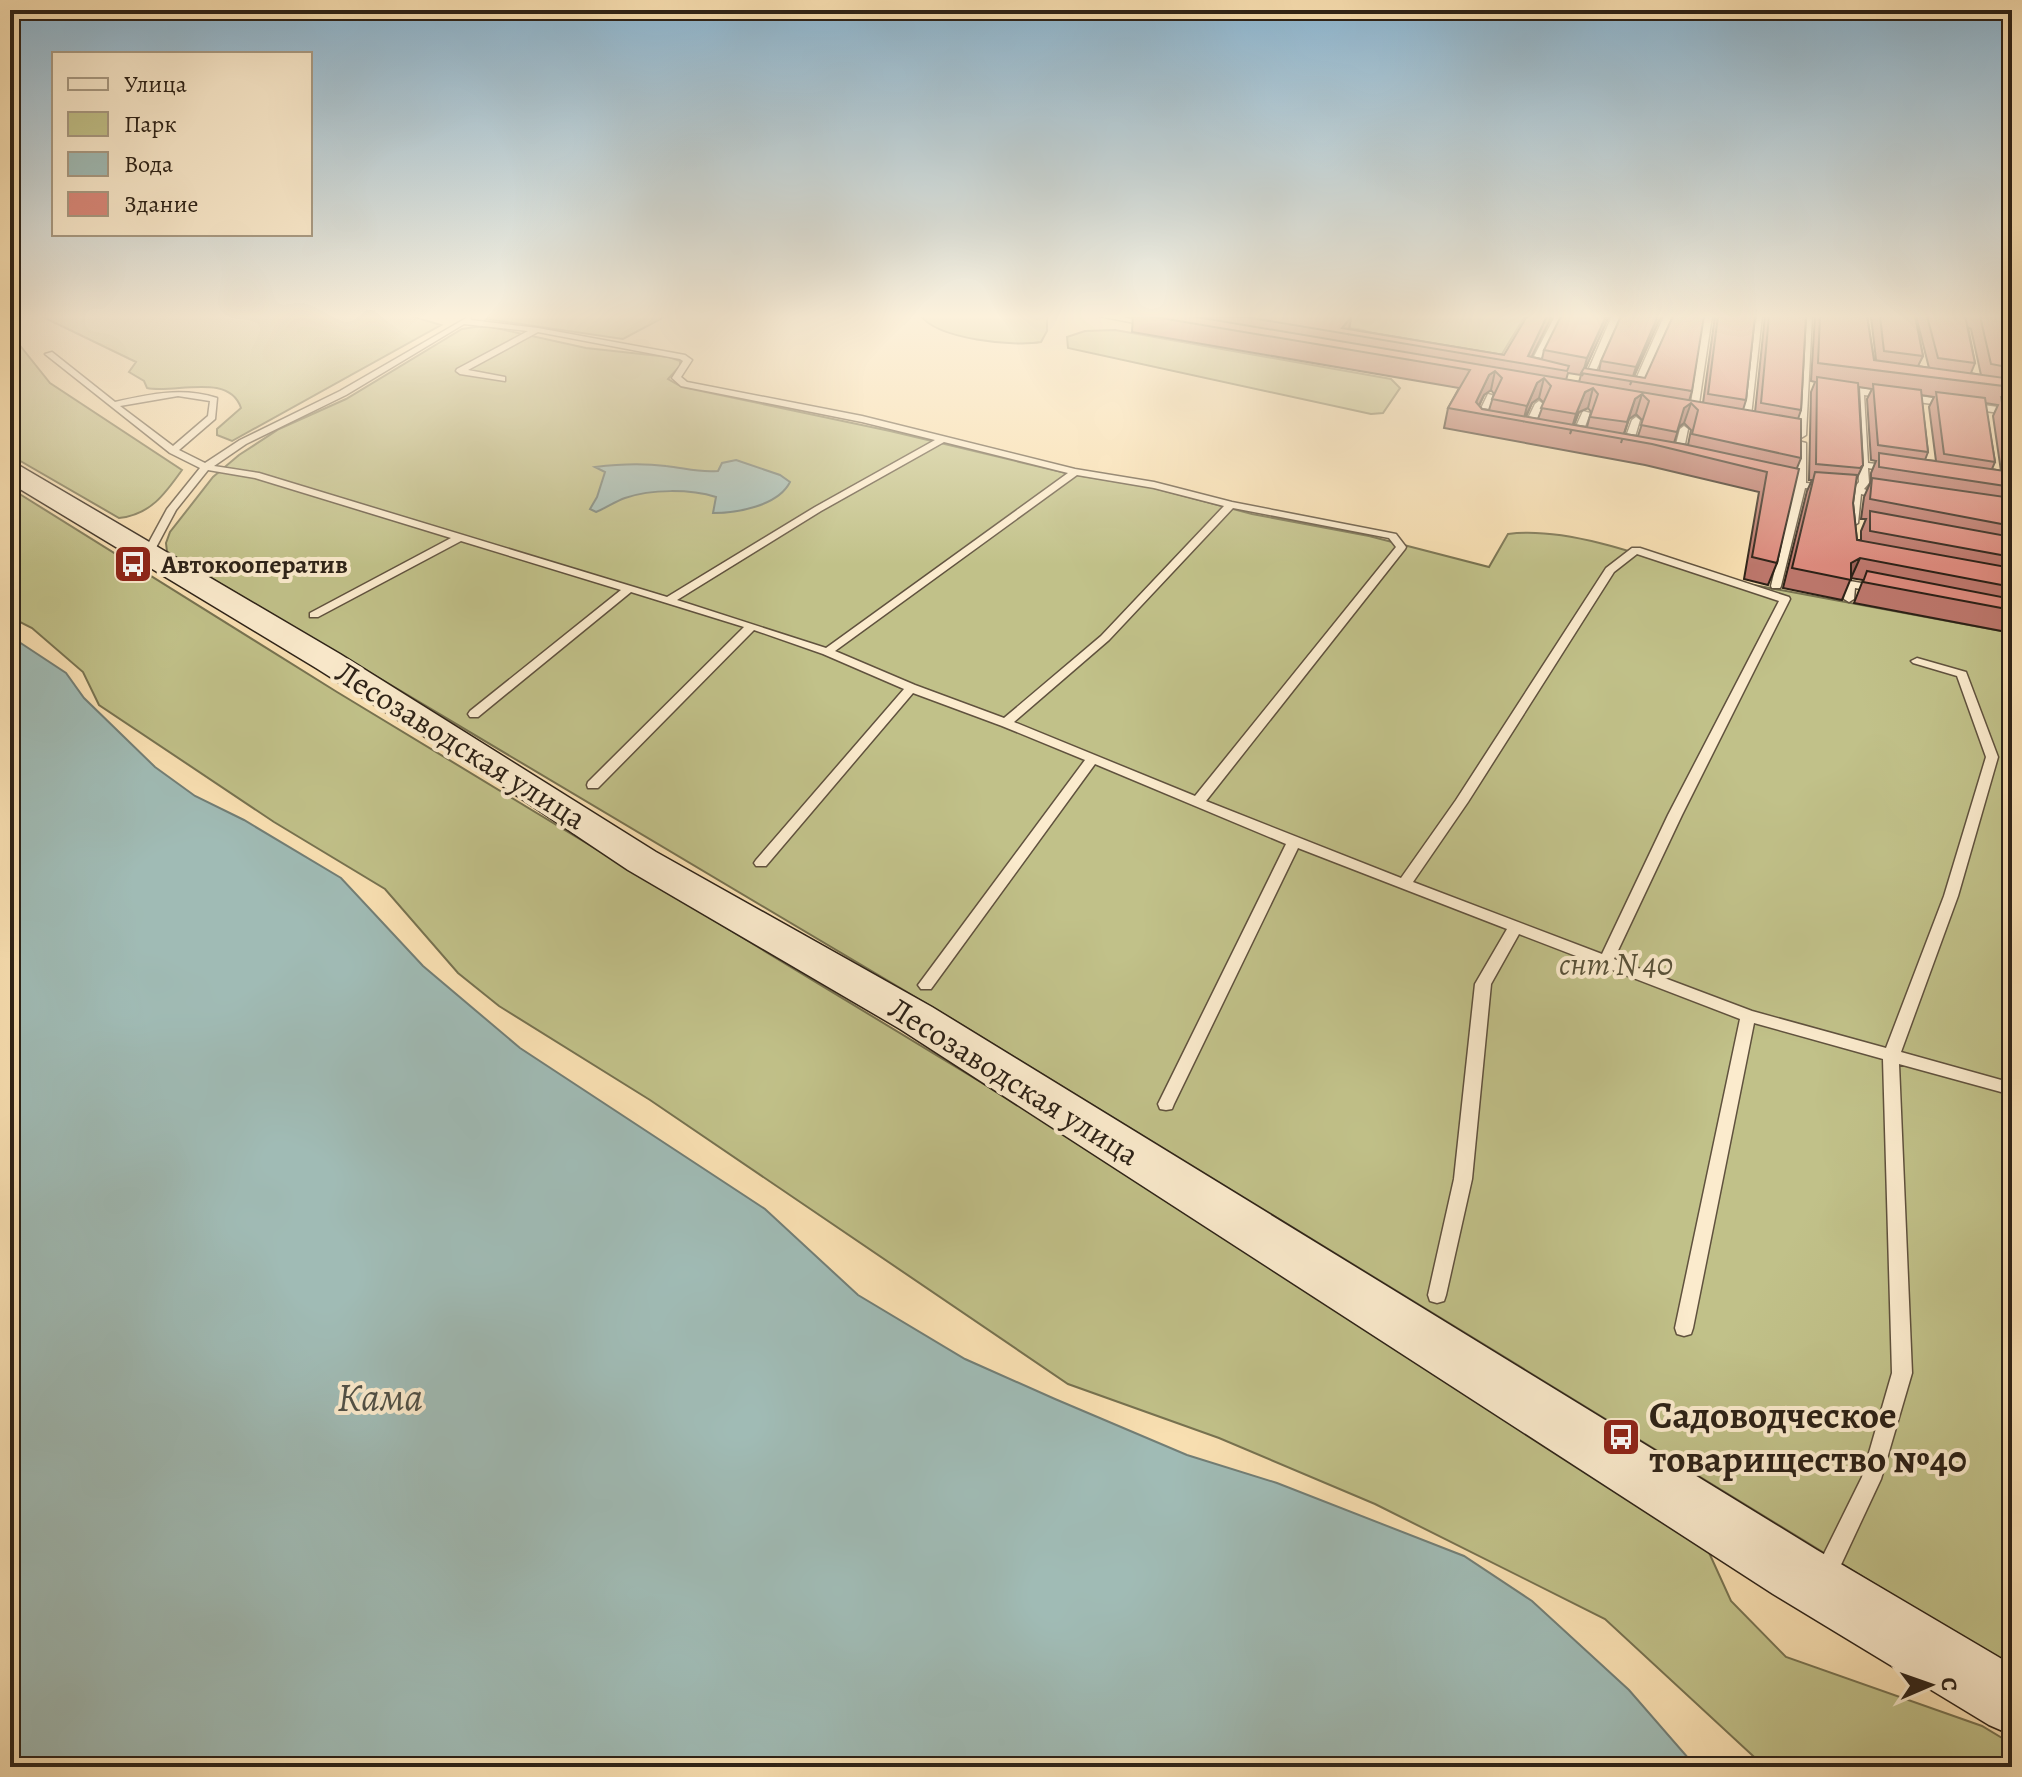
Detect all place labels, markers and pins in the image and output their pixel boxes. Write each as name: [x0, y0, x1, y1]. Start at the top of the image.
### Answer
bus stop icon: Автокооператив: [112, 543, 154, 585]
place label: Автокооператив: [160, 547, 348, 582]
place label: Садоводческое товарищество №40: [1649, 1389, 1967, 1485]
bus stop icon: Садоводческое товарищество №40: [1600, 1416, 1642, 1458]

